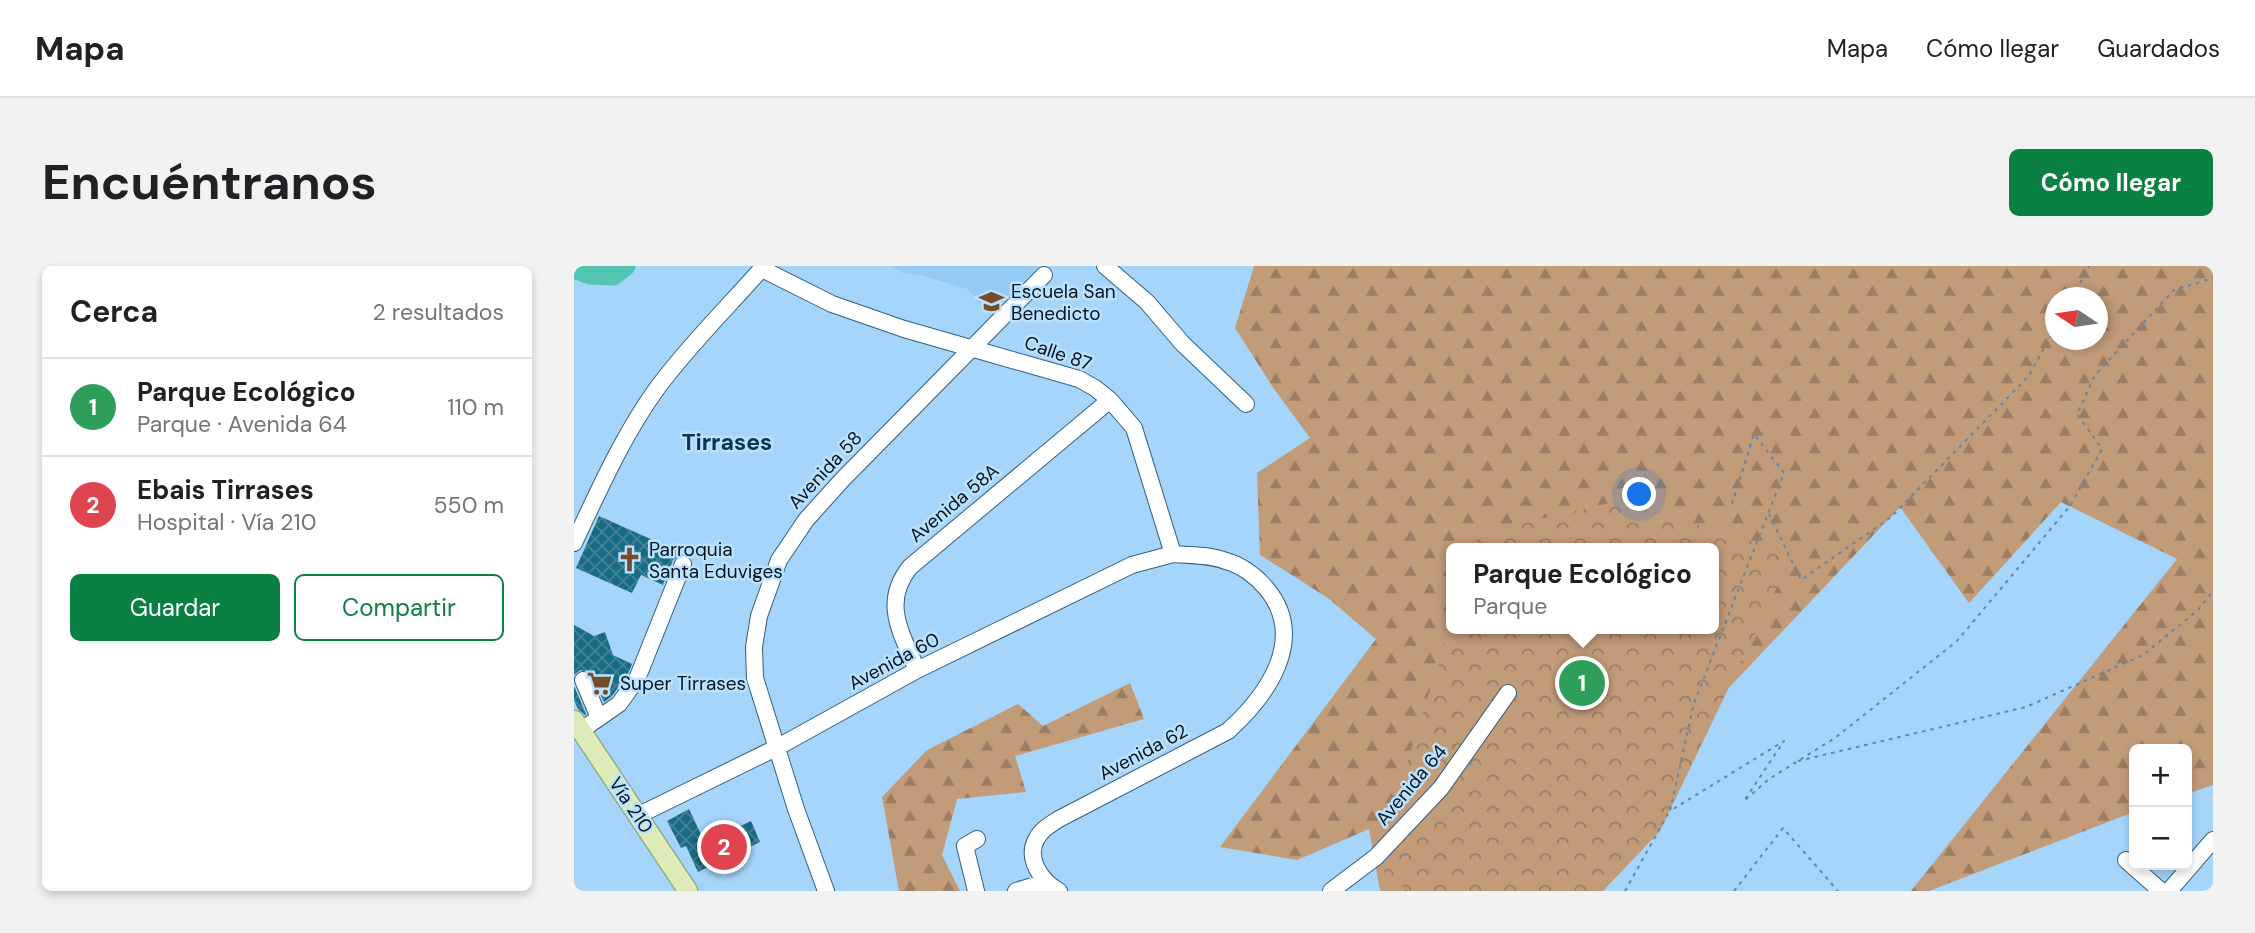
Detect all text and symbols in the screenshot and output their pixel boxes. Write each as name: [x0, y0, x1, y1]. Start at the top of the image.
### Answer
text: Mapa: [35, 27, 125, 70]
text: Mapa: [1827, 33, 1888, 64]
text: Cómo llegar: [1926, 33, 2059, 64]
text: Guardados: [2097, 33, 2220, 64]
button: Cómo llegar: [2009, 149, 2213, 216]
text: Encuéntranos: [42, 150, 377, 214]
place label: Escuela San Benedicto: [1011, 279, 1116, 326]
north arrow: [2045, 287, 2108, 350]
school or university icon: Escuela San Benedicto: [977, 288, 1005, 316]
text: Cerca: [70, 292, 158, 331]
text: 2 resultados: [373, 297, 504, 327]
street label: Calle 87: [1021, 330, 1095, 376]
text: Parque Ecológico: [137, 375, 356, 409]
text: 1: [89, 392, 97, 422]
text: 110 m: [447, 392, 504, 422]
text: Parque · Avenida 64: [137, 409, 347, 439]
street label: Avenida 58: [782, 426, 868, 514]
district label: Tirrases: [682, 427, 772, 457]
street label: Avenida 58A: [904, 458, 1004, 548]
text: Ebais Tirrases: [137, 473, 314, 507]
your location: [1622, 477, 1656, 511]
text: 2: [86, 490, 100, 520]
text: 550 m: [434, 490, 504, 520]
text: Hospital · Vía 210: [137, 507, 317, 537]
place label: Parroquia Santa Eduviges: [649, 537, 783, 584]
popup: [1446, 543, 1719, 634]
church icon: Parroquia Santa Eduviges: [615, 546, 643, 574]
text: Parque Ecológico: [1473, 557, 1692, 591]
button: Guardar: [70, 574, 280, 641]
button: Compartir: [294, 574, 504, 641]
text: Parque: [1473, 591, 1547, 621]
street label: Avenida 60: [844, 627, 944, 695]
pin: 1: [1559, 657, 1605, 709]
supermarket icon: Super Tirrases: [586, 669, 614, 697]
place label: Super Tirrases: [620, 671, 746, 696]
street label: Avenida 62: [1094, 718, 1192, 786]
street label: Avenida 64: [1370, 739, 1452, 831]
map controls: [2129, 744, 2192, 870]
button: +: [2129, 744, 2192, 807]
street label: Vía 210: [603, 772, 659, 838]
button: −: [2129, 807, 2192, 870]
pin: 2: [701, 821, 747, 873]

